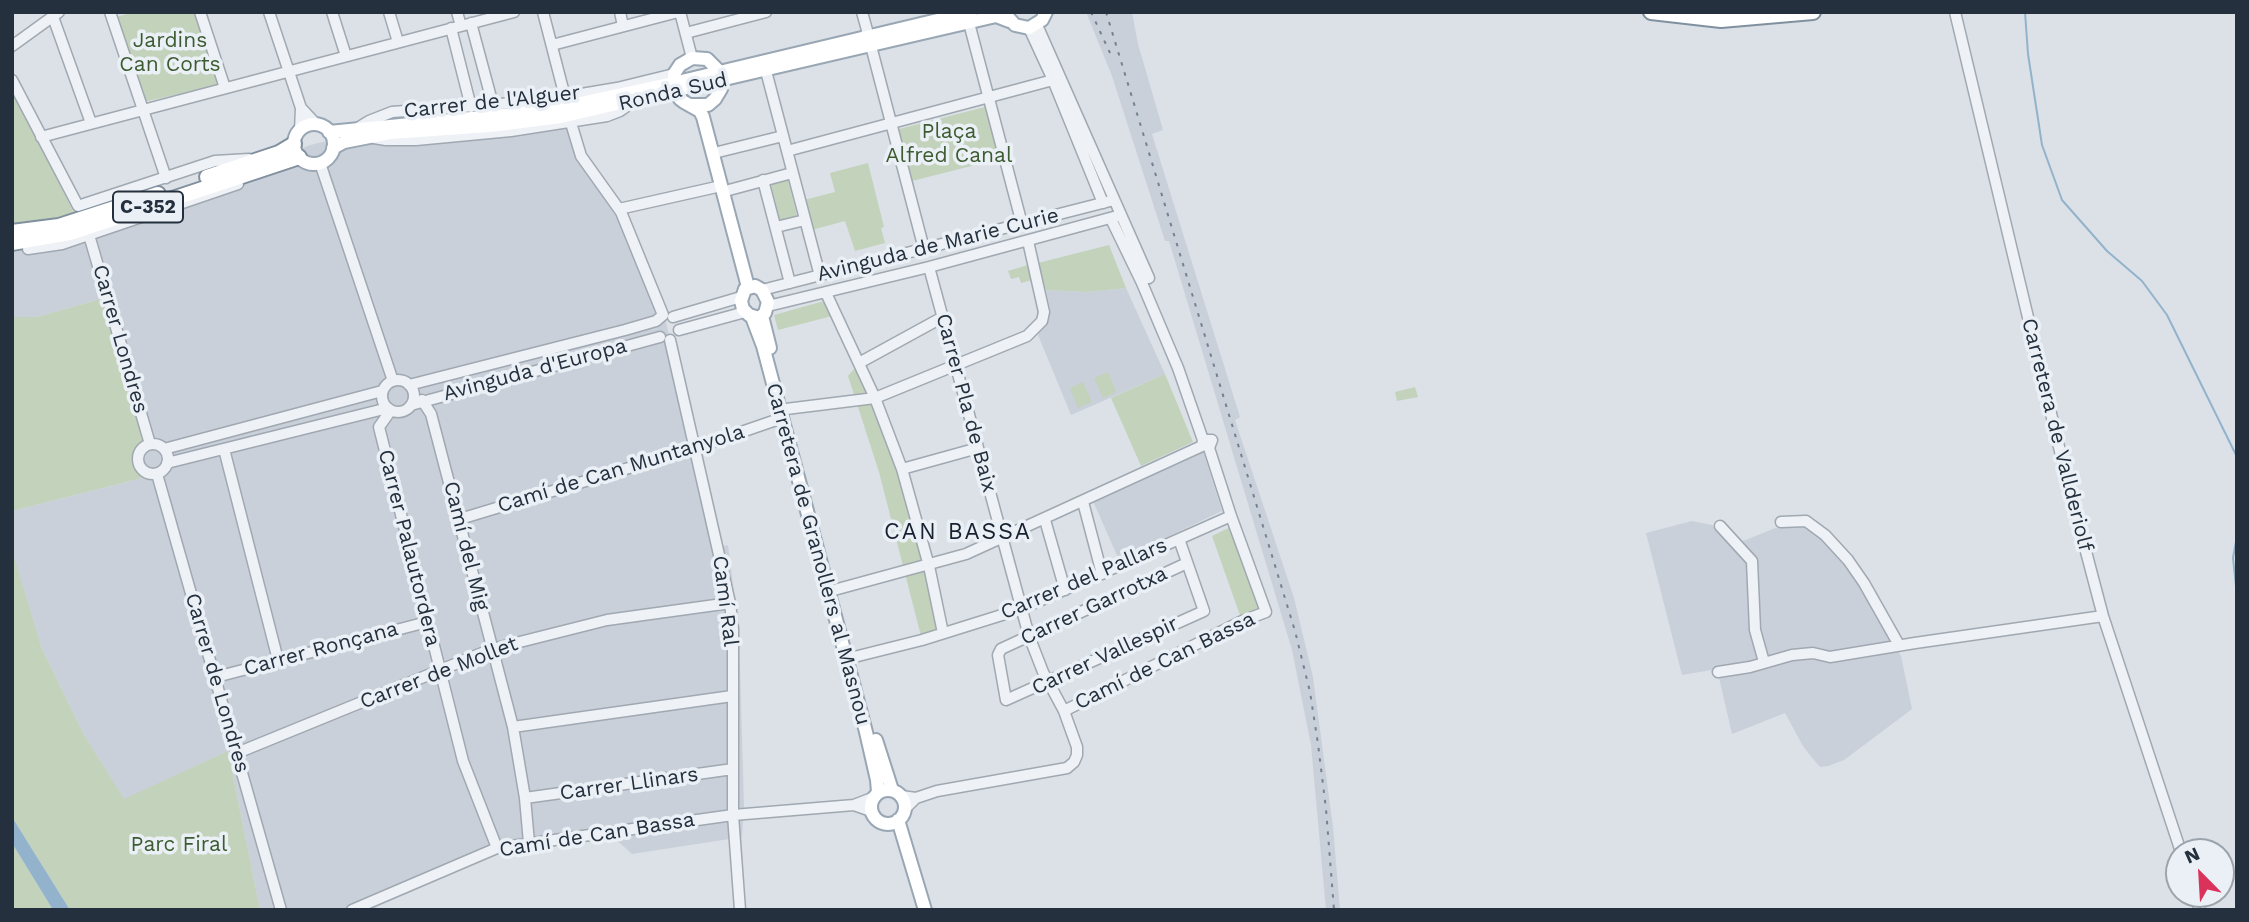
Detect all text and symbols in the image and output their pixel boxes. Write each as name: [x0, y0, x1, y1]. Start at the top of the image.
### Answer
park label: Jardins Can Corts: [119, 28, 221, 78]
street label: Ronda Sud: [616, 67, 730, 117]
street label: Carrer de l'Alguer: [403, 80, 581, 124]
park label: Plaça Alfred Canal: [886, 119, 1012, 169]
road number: C-352: [113, 192, 183, 223]
street label: Avinguda de Marie Curie: [815, 203, 1061, 287]
street label: Carrer Londres: [87, 262, 153, 416]
street label: Carrer Pla de Baix: [930, 311, 1002, 495]
street label: Carretera de Vallderiolf: [2016, 316, 2098, 554]
street label: Avinguda d'Europa: [440, 333, 630, 407]
street label: Carretera de Granollers al Masnou: [760, 380, 876, 728]
street label: Camí de Can Muntanyola: [495, 419, 747, 519]
street label: Carrer Palautordera: [372, 447, 446, 649]
street label: Camí del Mig: [438, 479, 494, 613]
district label: CAN BASSA: [885, 518, 1031, 546]
street label: Carrer del Pallars: [997, 533, 1171, 625]
street label: Camí Ral: [707, 554, 743, 648]
street label: Carrer Garrotxa: [1017, 561, 1171, 651]
street label: Carrer de Londres: [179, 590, 255, 776]
street label: Camí de Can Bassa: [1071, 606, 1259, 716]
street label: Carrer Vallespir: [1028, 611, 1182, 701]
street label: Carrer Ronçana: [241, 616, 401, 682]
street label: Carrer de Mollet: [356, 631, 522, 715]
street label: Carrer Llinars: [558, 762, 700, 806]
street label: Camí de Can Bassa: [497, 807, 697, 863]
park label: Parc Firal: [131, 832, 227, 858]
north arrow: [2165, 838, 2235, 908]
text: N: [2181, 842, 2203, 869]

